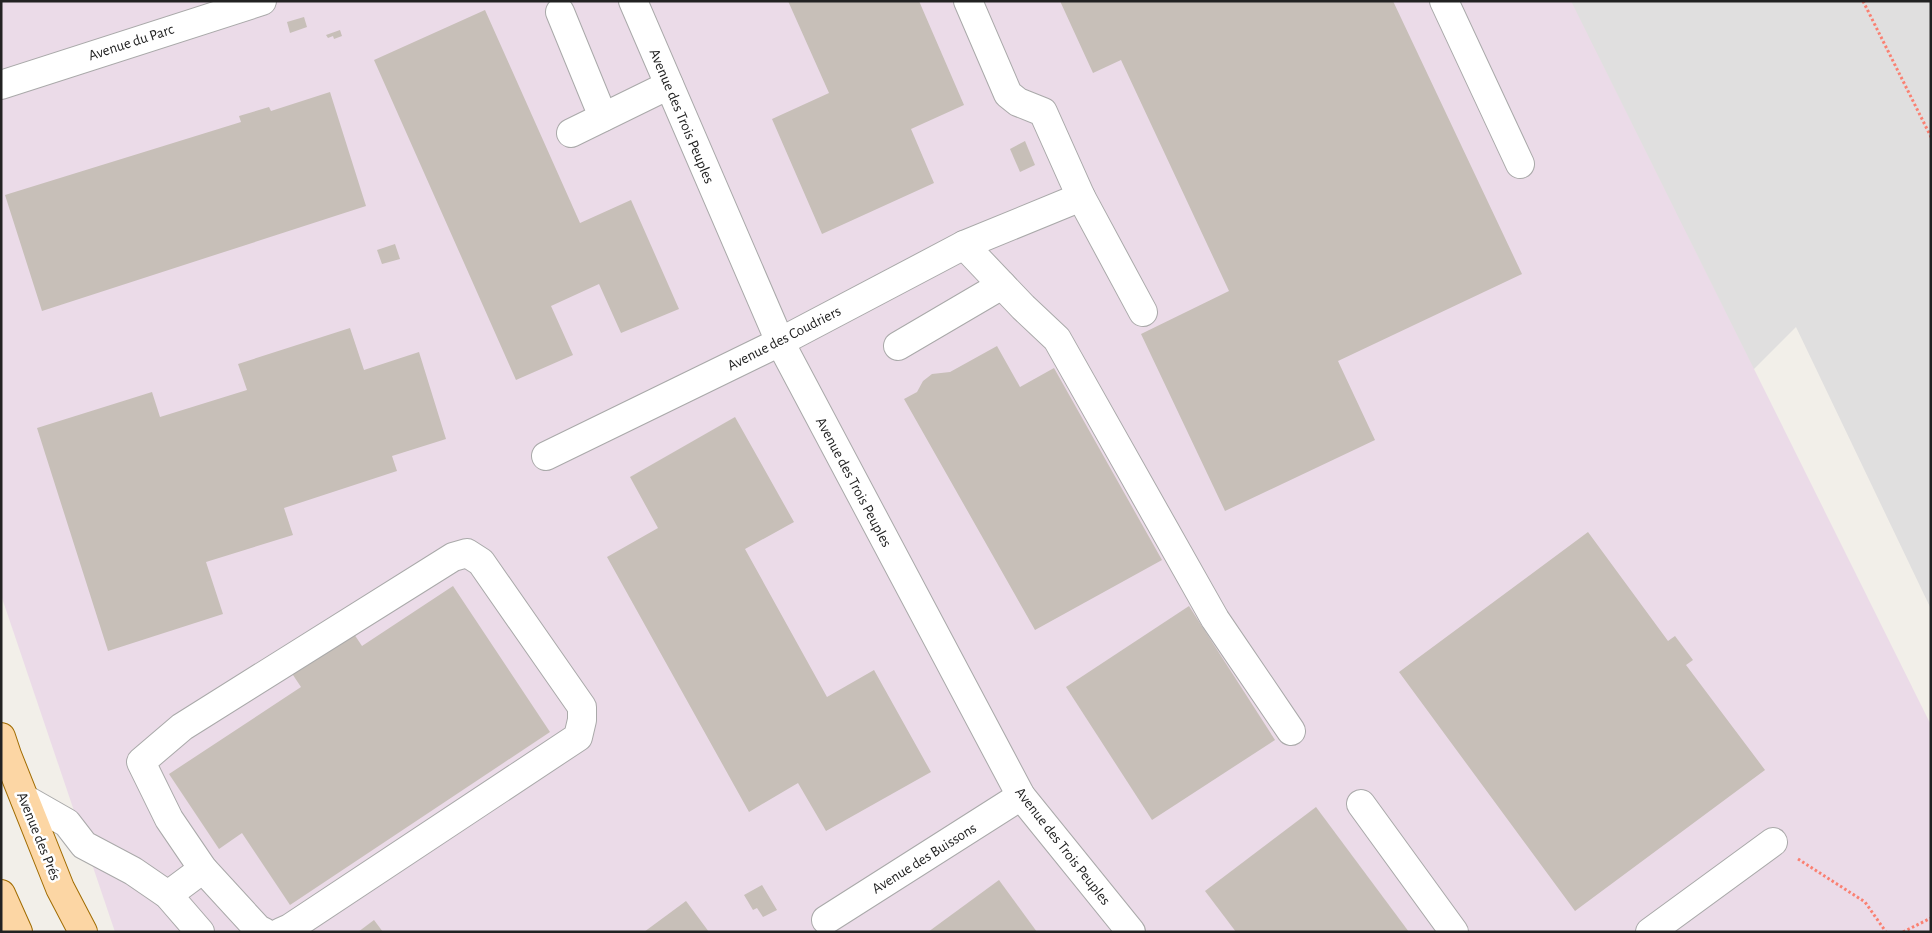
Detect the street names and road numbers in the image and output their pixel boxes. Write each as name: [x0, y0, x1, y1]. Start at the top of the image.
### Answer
street label: Avenue du Parc: [87, 22, 176, 63]
street label: Avenue des Trois Peuples: [646, 47, 717, 186]
street label: Avenue des Coudriers: [725, 303, 843, 373]
street label: Avenue des Trois Peuples: [813, 415, 894, 550]
street label: Avenue des Trois Peuples: [1012, 785, 1113, 908]
street label: Avenue des Prés: [14, 790, 63, 882]
street label: Avenue des Buissons: [869, 820, 979, 897]

